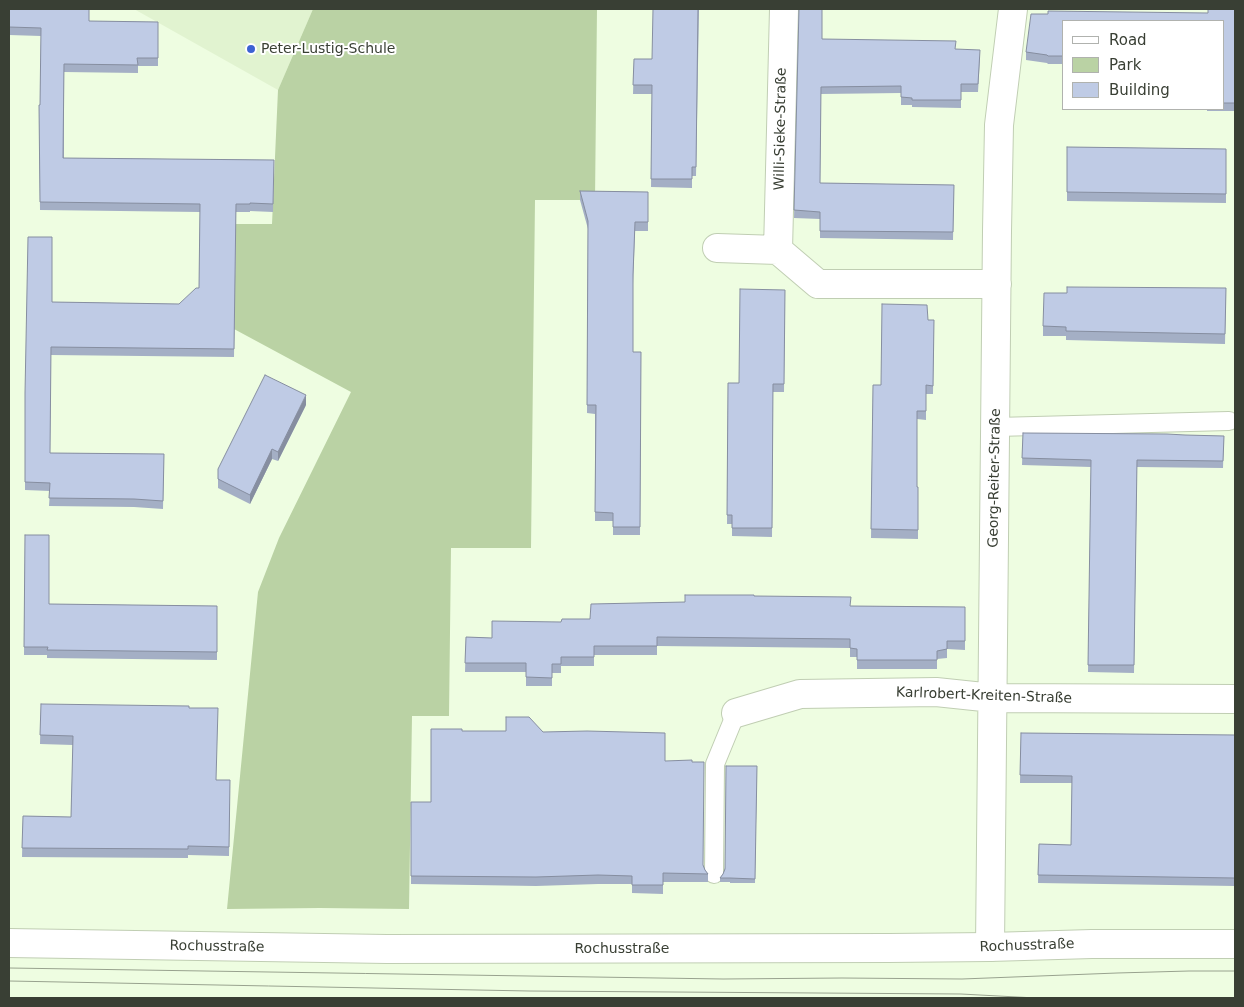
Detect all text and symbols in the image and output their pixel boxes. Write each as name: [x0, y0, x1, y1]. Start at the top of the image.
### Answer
legend: [1062, 20, 1224, 110]
text: Road: [1109, 31, 1147, 49]
place label: Peter-Lustig-Schule: [261, 41, 395, 57]
marker: Peter-Lustig-Schule: [245, 43, 257, 55]
text: Park: [1109, 56, 1141, 74]
street label: Willi-Sieke-Straße: [772, 67, 790, 191]
text: Building: [1109, 81, 1170, 99]
street label: Georg-Reiter-Straße: [985, 408, 1005, 548]
street label: Karlrobert-Kreiten-Straße: [896, 685, 1072, 707]
street label: Rochusstraße: [979, 936, 1075, 956]
street label: Rochusstraße: [169, 938, 265, 956]
street label: Rochusstraße: [575, 941, 669, 957]

